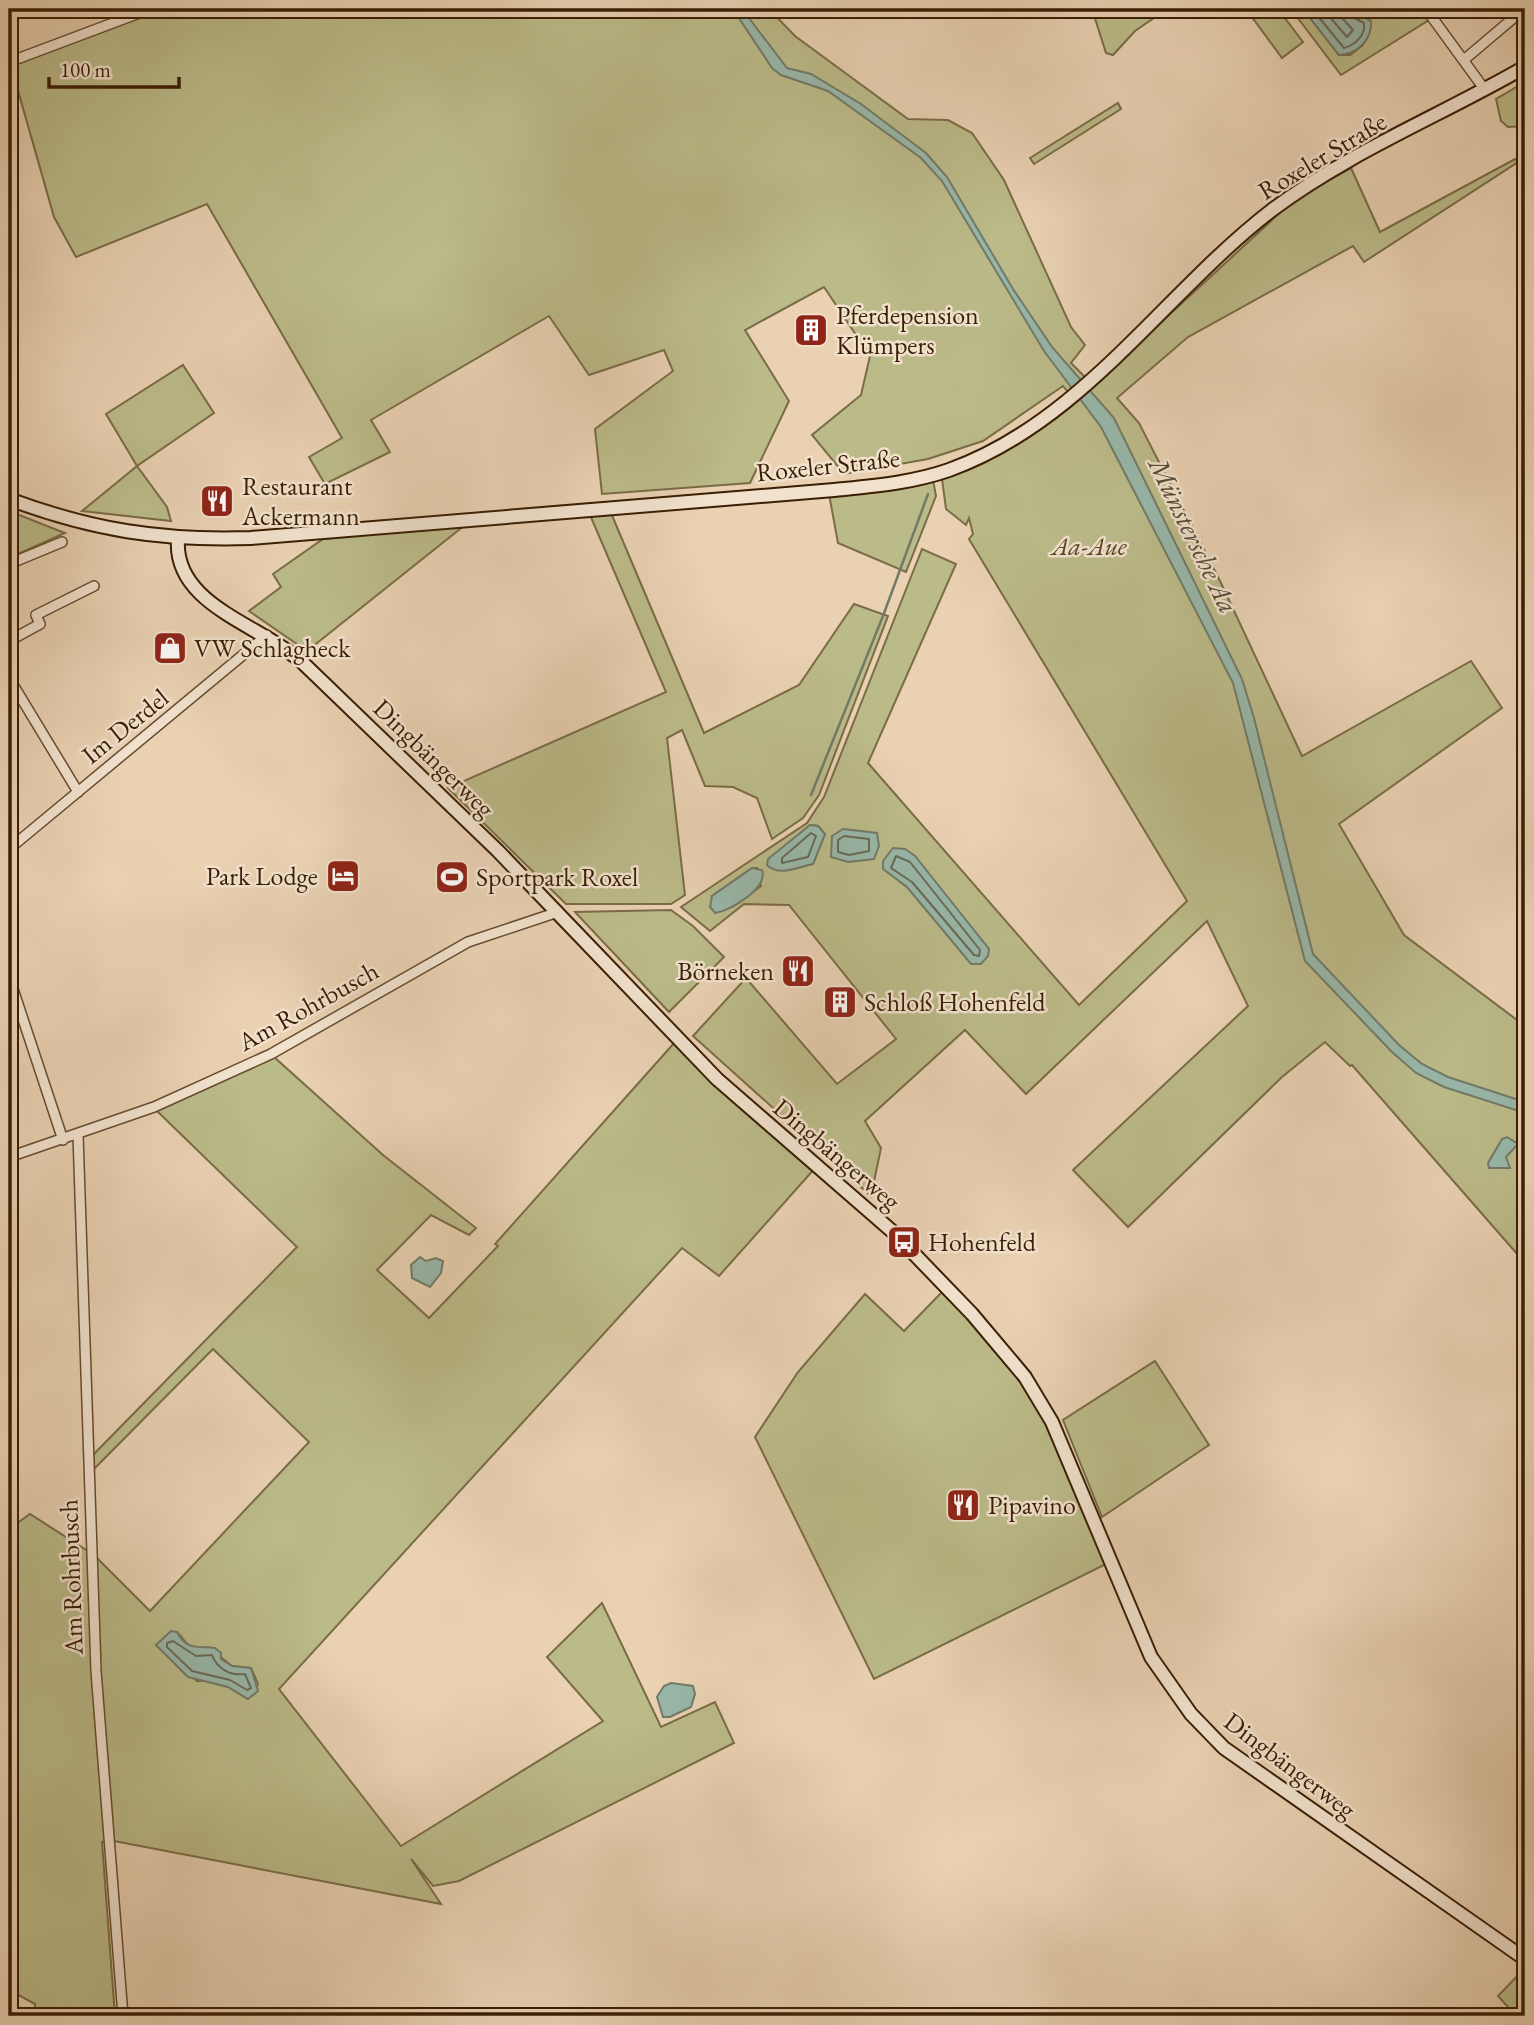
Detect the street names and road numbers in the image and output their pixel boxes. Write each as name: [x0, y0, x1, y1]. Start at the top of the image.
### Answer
street label: Roxeler Straße: [1252, 104, 1392, 208]
street label: Roxeler Straße: [755, 441, 901, 489]
street label: Im Derdel: [75, 681, 175, 771]
street label: Dingbängerweg: [366, 691, 503, 825]
street label: Am Rohrbusch: [231, 953, 384, 1059]
street label: Dingbängerweg: [766, 1091, 908, 1218]
street label: Am Rohrbusch: [51, 1498, 91, 1657]
street label: Dingbängerweg: [1217, 1704, 1363, 1826]

